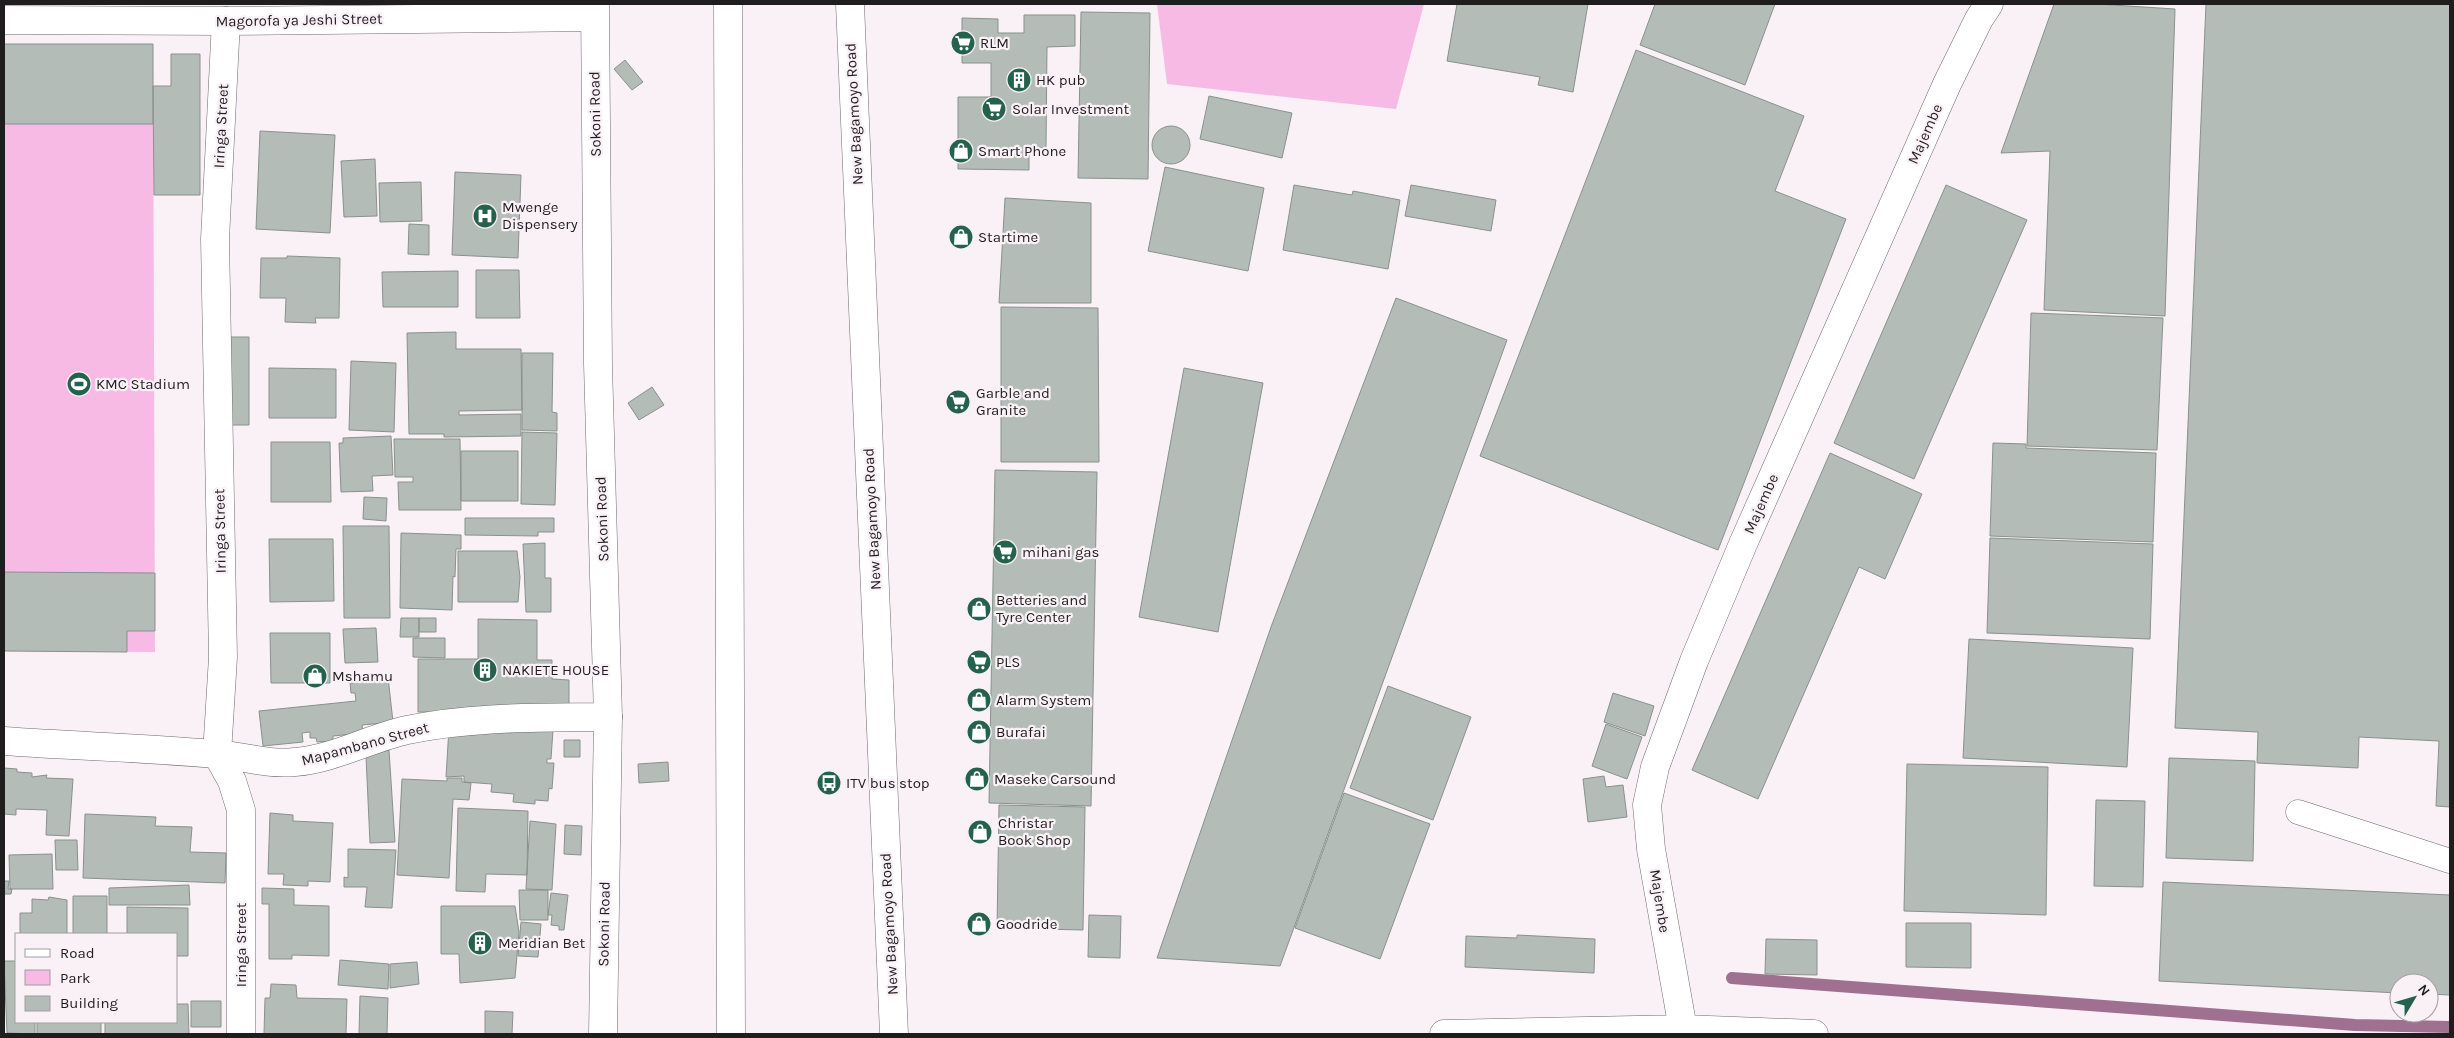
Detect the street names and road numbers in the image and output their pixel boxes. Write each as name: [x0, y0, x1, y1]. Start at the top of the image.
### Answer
street label: Magorofa ya Jeshi Street: [215, 10, 383, 30]
street label: New Bagamoyo Road: [841, 43, 867, 185]
street label: Sokoni Road: [585, 71, 605, 157]
street label: Iringa Street: [210, 83, 232, 169]
street label: Majembe: [1904, 101, 1946, 167]
street label: New Bagamoyo Road: [859, 448, 885, 590]
street label: Majembe: [1740, 471, 1782, 537]
street label: Sokoni Road: [592, 476, 612, 562]
street label: Iringa Street: [210, 488, 230, 573]
street label: Mapambano Street: [299, 718, 431, 770]
street label: New Bagamoyo Road: [876, 853, 902, 995]
street label: Majembe: [1646, 868, 1674, 934]
street label: Sokoni Road: [594, 881, 614, 967]
street label: Iringa Street: [232, 902, 250, 987]

